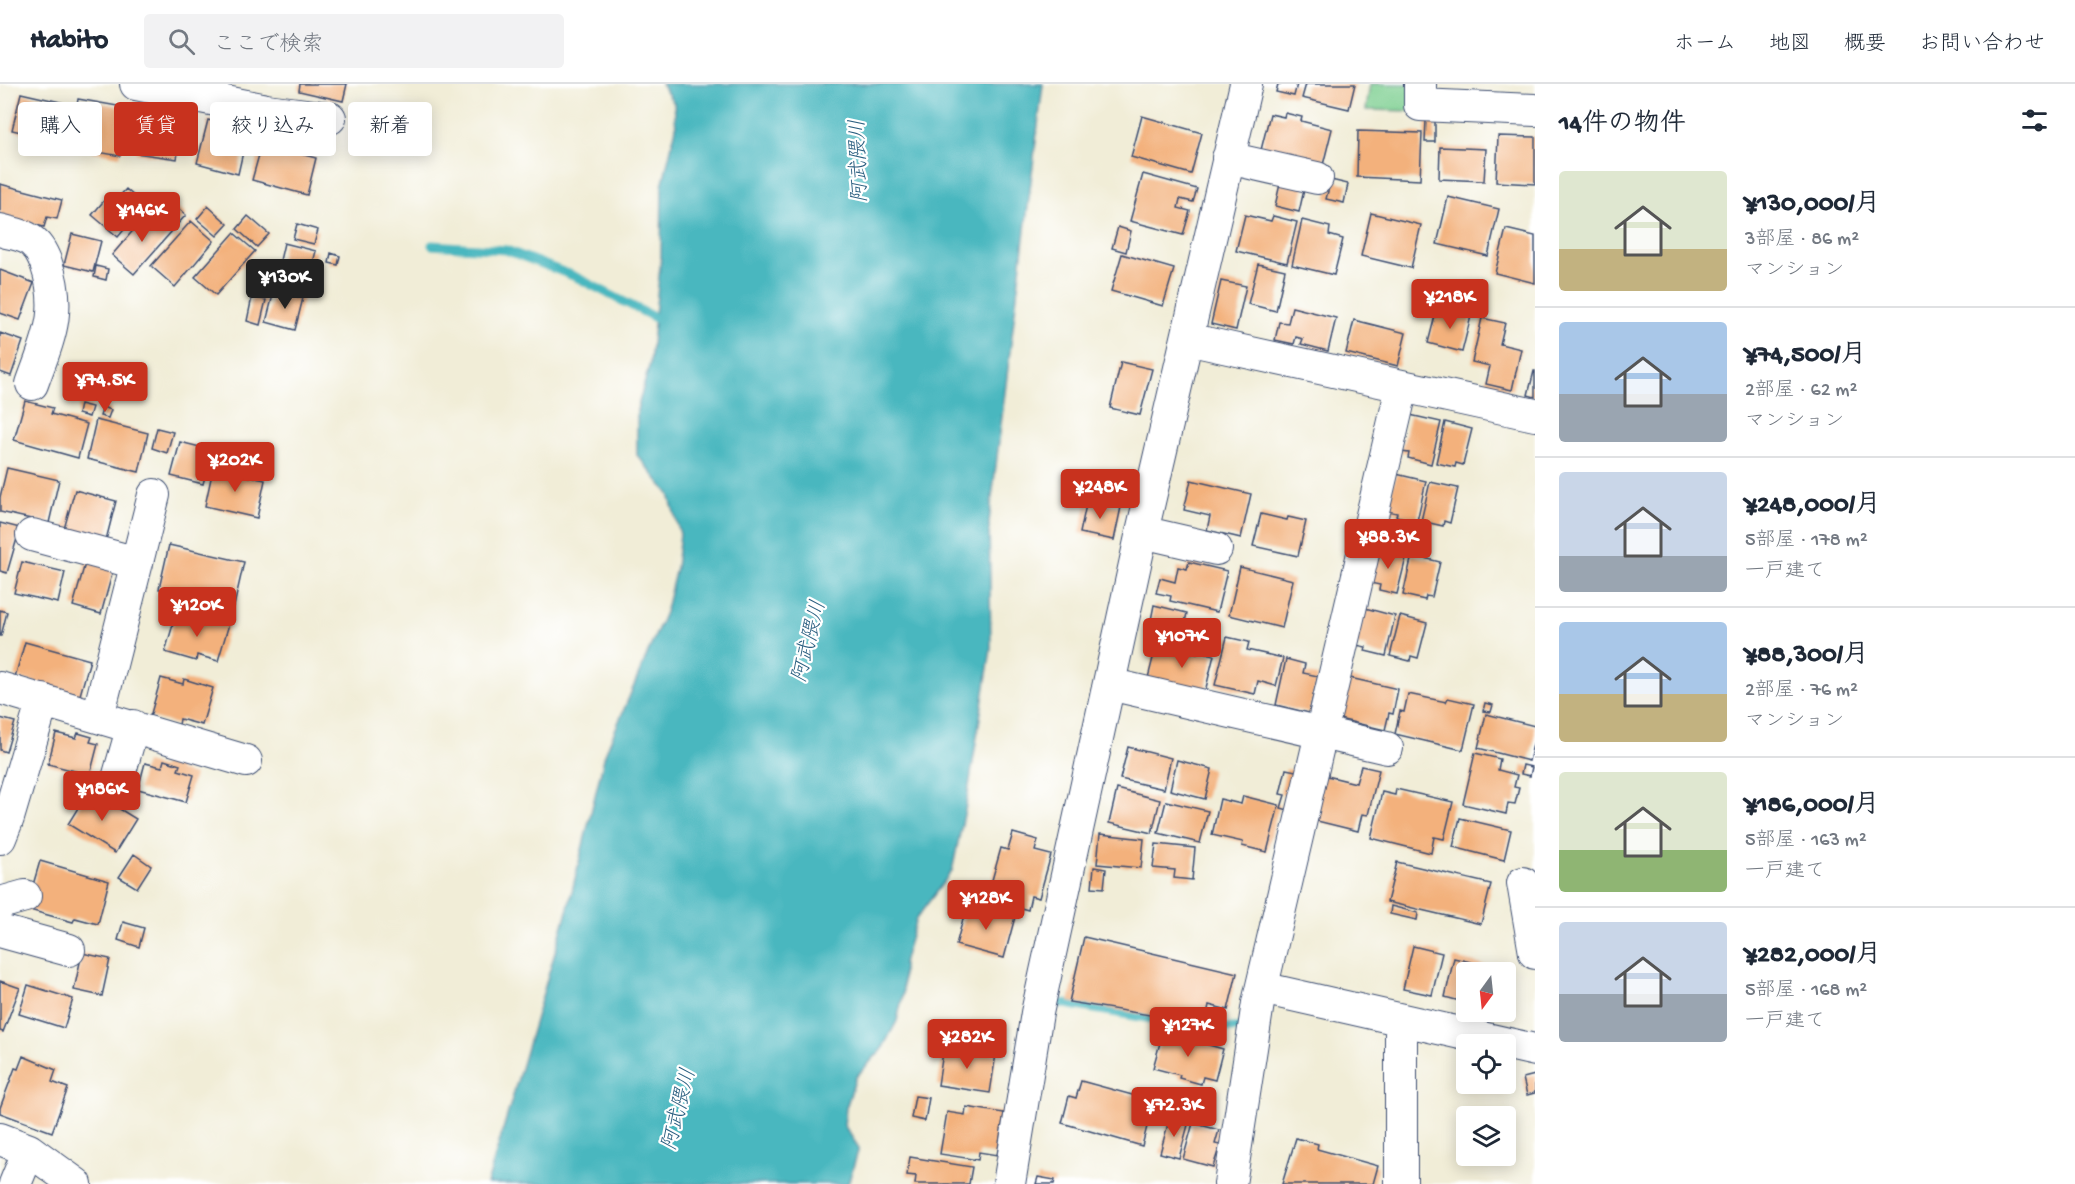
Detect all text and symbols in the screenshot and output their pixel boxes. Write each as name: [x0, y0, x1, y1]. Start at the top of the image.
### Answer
search box: [144, 14, 564, 68]
text: Habito: [30, 25, 108, 58]
icon: search: [165, 25, 198, 58]
text: ここで検索: [213, 33, 323, 59]
text: ホーム: [1674, 33, 1736, 58]
text: 地図: [1769, 33, 1811, 58]
text: 概要: [1844, 33, 1886, 58]
text: お問い合わせ: [1919, 33, 2045, 58]
chip: 購入: [18, 102, 102, 156]
chip: 賃貸: [114, 102, 198, 156]
chip: 絞り込み: [210, 102, 336, 156]
chip: 新着: [348, 102, 432, 156]
icon: filters: [2018, 104, 2051, 137]
text: 14件の物件: [1559, 110, 1686, 141]
water label: 阿武隈川: [845, 119, 875, 203]
text: ¥130,000/月: [1745, 190, 1881, 221]
pin: ¥146K: [100, 192, 184, 243]
icon: home: [1607, 195, 1679, 267]
text: ¥146K: [118, 200, 166, 223]
text: 3部屋 · 86 m²: [1745, 229, 1859, 252]
pin: ¥130K: [243, 259, 327, 310]
text: マンション: [1745, 260, 1844, 283]
text: ¥130K: [260, 267, 310, 290]
pin: ¥218K: [1408, 279, 1492, 330]
text: ¥218K: [1425, 287, 1475, 310]
text: ¥74,500/月: [1745, 341, 1867, 372]
icon: home: [1607, 346, 1679, 418]
pin: ¥74.5K: [56, 362, 154, 413]
text: ¥74.5K: [77, 370, 133, 393]
text: 2部屋 · 62 m²: [1745, 380, 1857, 403]
text: マンション: [1745, 411, 1844, 434]
pin: ¥202K: [193, 442, 277, 493]
text: ¥202K: [209, 450, 261, 473]
pin: ¥248K: [1058, 469, 1142, 520]
text: ¥248K: [1075, 477, 1125, 500]
text: ¥248,000/月: [1745, 491, 1881, 522]
icon: home: [1607, 496, 1679, 568]
pin: ¥88.3K: [1339, 519, 1437, 570]
text: ¥88.3K: [1359, 527, 1417, 550]
text: 5部屋 · 178 m²: [1745, 530, 1868, 553]
text: 一戸建て: [1745, 561, 1825, 584]
pin: ¥120K: [155, 587, 239, 638]
text: ¥120K: [172, 595, 222, 618]
water label: 阿武隈川: [787, 598, 833, 686]
pin: ¥107K: [1140, 618, 1224, 669]
text: ¥107K: [1157, 626, 1207, 649]
text: ¥88,300/月: [1745, 641, 1869, 672]
icon: home: [1607, 646, 1679, 718]
text: 2部屋 · 76 m²: [1745, 680, 1858, 703]
text: マンション: [1745, 711, 1844, 734]
pin: ¥186K: [60, 771, 144, 822]
text: ¥186K: [77, 779, 127, 802]
text: ¥186,000/月: [1745, 791, 1880, 822]
icon: home: [1607, 796, 1679, 868]
text: 5部屋 · 163 m²: [1745, 830, 1867, 853]
text: 一戸建て: [1745, 861, 1825, 884]
pin: ¥128K: [944, 880, 1028, 931]
text: ¥128K: [961, 888, 1011, 911]
text: ¥282,000/月: [1745, 941, 1882, 972]
icon: home: [1607, 946, 1679, 1018]
north arrow: [1456, 962, 1516, 1022]
map controls: [1456, 962, 1516, 1166]
text: 5部屋 · 168 m²: [1745, 980, 1867, 1003]
pin: ¥127K: [1146, 1007, 1230, 1058]
text: 一戸建て: [1745, 1011, 1825, 1034]
text: ¥127K: [1164, 1015, 1212, 1038]
pin: ¥282K: [925, 1019, 1009, 1070]
text: ¥282K: [942, 1027, 992, 1050]
button: locate: [1456, 1034, 1516, 1094]
water label: 阿武隈川: [657, 1066, 703, 1154]
pin: ¥72.3K: [1125, 1087, 1223, 1138]
text: ¥72.3K: [1145, 1095, 1203, 1118]
button: layers: [1456, 1106, 1516, 1166]

